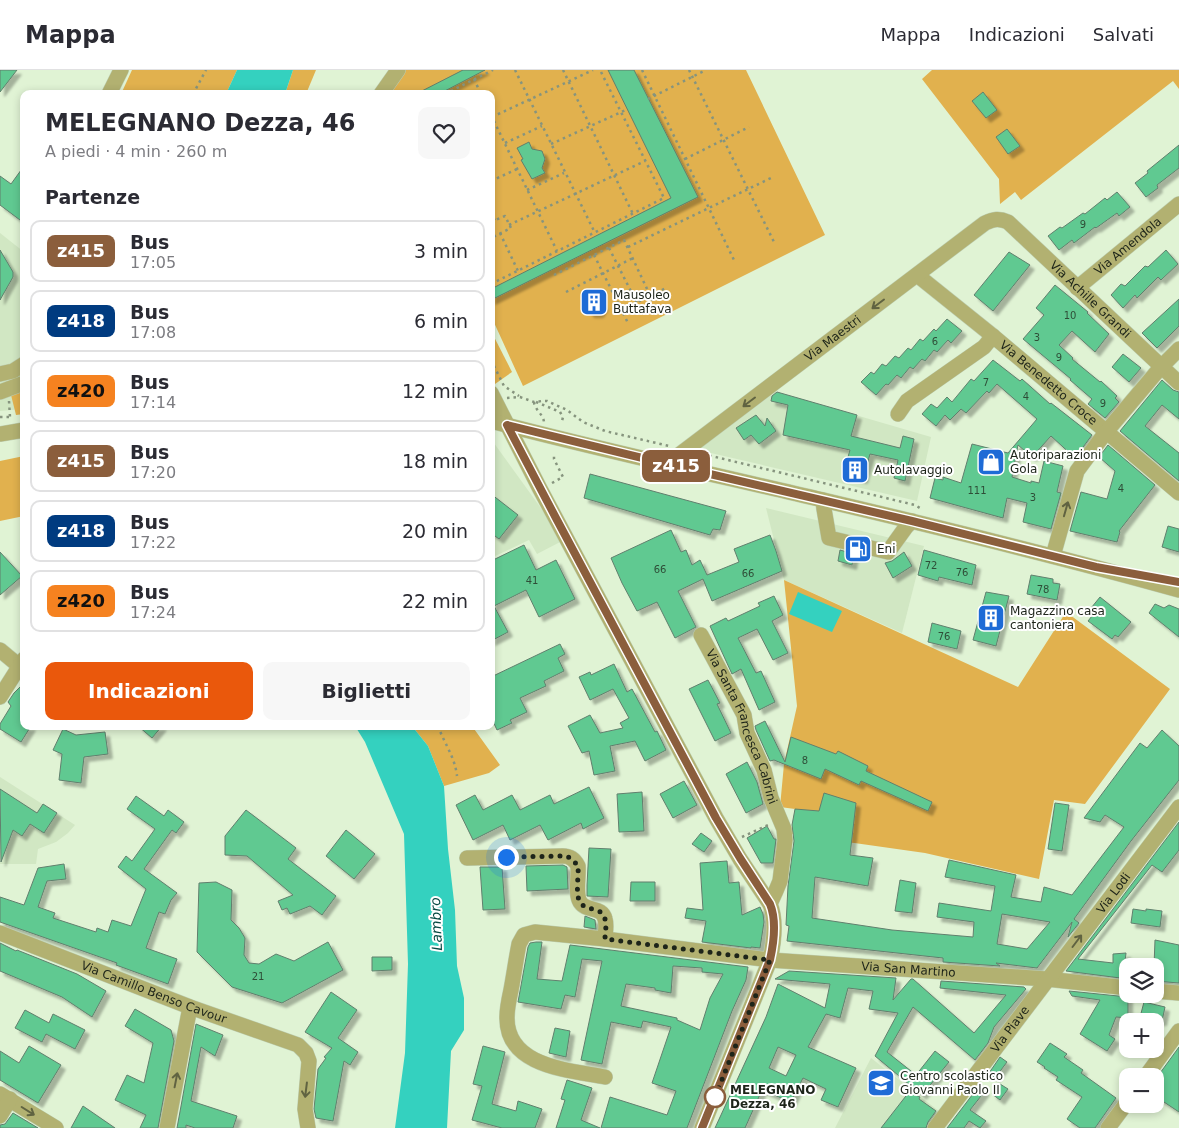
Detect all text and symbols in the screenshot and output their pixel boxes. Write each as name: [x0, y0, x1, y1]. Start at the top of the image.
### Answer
text: Mappa: [25, 21, 116, 49]
text: Mappa: [880, 24, 941, 45]
text: Indicazioni: [969, 24, 1065, 45]
text: Salvati: [1093, 24, 1154, 45]
button: heart: [418, 107, 470, 159]
text: MELEGNANO Dezza, 46: [45, 109, 355, 137]
text: A piedi · 4 min · 260 m: [45, 142, 227, 161]
text: Partenze: [45, 186, 140, 208]
street label: Via Amendola: [1091, 214, 1164, 278]
house number: 9: [1080, 219, 1086, 230]
text: Bus: [130, 231, 169, 253]
text: z415: [57, 240, 105, 261]
text: 3 min: [414, 240, 468, 262]
text: 17:05: [130, 253, 176, 272]
street label: Via Achille Grandi: [1047, 258, 1134, 341]
building icon: Mausoleo Buttafava: [579, 287, 609, 317]
place label: Mausoleo Buttafava: [613, 288, 672, 316]
one-way arrow: [872, 299, 885, 310]
text: Bus: [130, 301, 169, 323]
text: z418: [57, 310, 105, 331]
text: 6 min: [414, 310, 468, 332]
house number: 10: [1064, 310, 1076, 321]
street label: Via Maestri: [802, 313, 864, 364]
text: 17:08: [130, 323, 176, 342]
house number: 3: [1034, 332, 1040, 343]
house number: 6: [932, 336, 938, 347]
street label: Via Benedetto Croce: [997, 338, 1100, 428]
house number: 9: [1056, 352, 1062, 363]
text: Bus: [130, 371, 169, 393]
house number: 7: [983, 377, 989, 388]
text: z420: [57, 380, 105, 401]
text: 12 min: [402, 380, 468, 402]
house number: 4: [1023, 391, 1029, 402]
text: 17:14: [130, 393, 176, 412]
one-way arrow: [743, 397, 756, 408]
house number: 9: [1100, 398, 1106, 409]
text: Bus: [130, 441, 169, 463]
shop icon: Autoriparazioni Gola: [976, 447, 1006, 477]
place label: Autoriparazioni Gola: [1010, 448, 1101, 476]
text: z415: [57, 450, 105, 471]
text: 18 min: [402, 450, 468, 472]
line badge: z415: [641, 450, 711, 482]
text: z415: [652, 455, 700, 476]
building icon: Autolavaggio: [840, 455, 870, 485]
text: 17:20: [130, 463, 176, 482]
place label: Autolavaggio: [874, 463, 953, 477]
house number: 4: [1118, 483, 1124, 494]
house number: 111: [967, 485, 987, 496]
house number: 3: [1030, 492, 1036, 503]
one-way arrow: [1062, 501, 1071, 517]
text: Bus: [130, 511, 169, 533]
text: z418: [57, 520, 105, 541]
text: 20 min: [402, 520, 468, 542]
text: 17:22: [130, 533, 176, 552]
fuel station icon: Eni: [843, 534, 873, 564]
place label: Eni: [877, 542, 896, 556]
house number: 72: [925, 560, 937, 571]
house number: 66: [654, 564, 666, 575]
house number: 76: [956, 567, 968, 578]
house number: 66: [742, 568, 754, 579]
house number: 41: [526, 575, 538, 586]
text: Bus: [130, 581, 169, 603]
house number: 78: [1037, 584, 1049, 595]
text: z420: [57, 590, 105, 611]
text: 22 min: [402, 590, 468, 612]
text: 17:24: [130, 603, 176, 622]
building icon: Magazzino casa cantoniera: [976, 603, 1006, 633]
place label: Magazzino casa cantoniera: [1010, 604, 1105, 632]
house number: 76: [938, 631, 950, 642]
street label: Via Santa Francesca Cabrini: [703, 647, 780, 806]
button: Indicazioni: [45, 662, 253, 720]
button: Biglietti: [263, 662, 470, 720]
house number: 8: [802, 755, 808, 766]
your location: [494, 845, 519, 870]
street label: Via Lodi: [1094, 870, 1133, 916]
water label: Lambro: [427, 897, 445, 951]
one-way arrow: [1072, 934, 1082, 948]
street label: Via Camillo Benso Cavour: [79, 958, 229, 1026]
map controls: [1119, 958, 1164, 1113]
button: layers: [1119, 958, 1164, 1003]
street label: Via San Martino: [861, 959, 956, 980]
house number: 21: [252, 971, 264, 982]
street label: Via Piave: [988, 1003, 1032, 1055]
button: +: [1119, 1013, 1164, 1058]
school or university icon: Centro scolastico Giovanni Paolo II: [866, 1068, 896, 1098]
button: −: [1119, 1068, 1164, 1113]
place label: Centro scolastico Giovanni Paolo II: [900, 1069, 1003, 1097]
one-way arrow: [172, 1073, 181, 1089]
one-way arrow: [301, 1082, 311, 1098]
place label: MELEGNANO Dezza, 46: [730, 1083, 815, 1111]
marker: MELEGNANO Dezza, 46: [704, 1086, 726, 1108]
one-way arrow: [21, 1105, 35, 1116]

